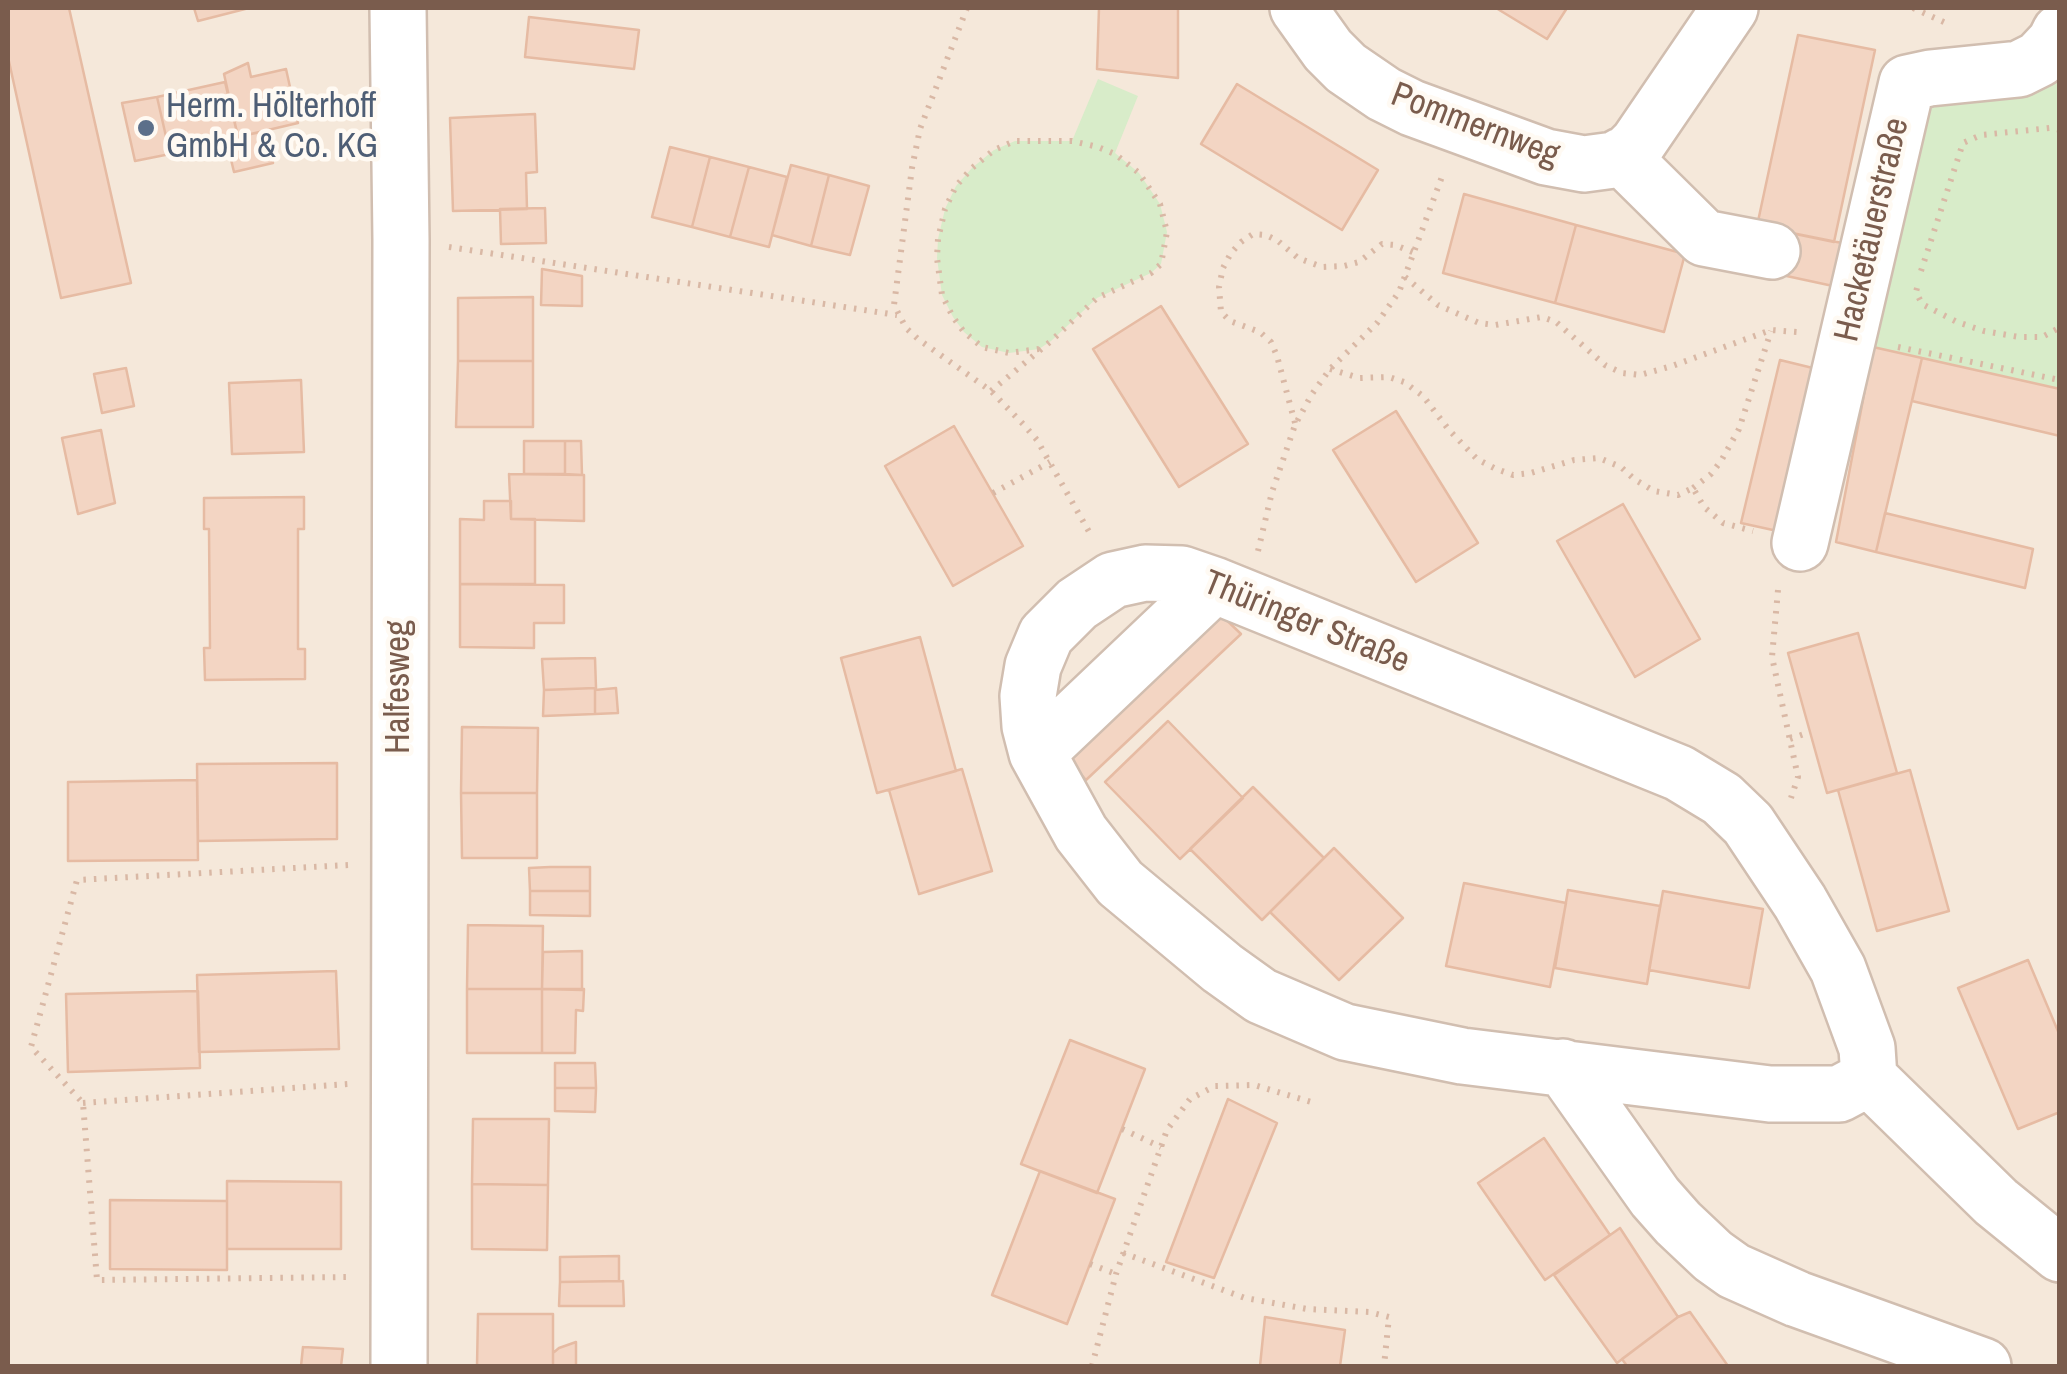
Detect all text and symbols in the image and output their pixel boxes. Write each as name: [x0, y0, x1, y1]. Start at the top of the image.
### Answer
street label: Pommernweg: [1385, 75, 1565, 177]
place label: Herm. Hölterhoff GmbH & Co. KG: [166, 87, 378, 169]
street label: Hacketäuerstraße: [1827, 114, 1919, 346]
marker: Herm. Hölterhoff GmbH & Co. KG: [135, 117, 157, 139]
street label: Thüringer Straße: [1197, 563, 1415, 683]
street label: Halfesweg: [379, 620, 421, 754]

